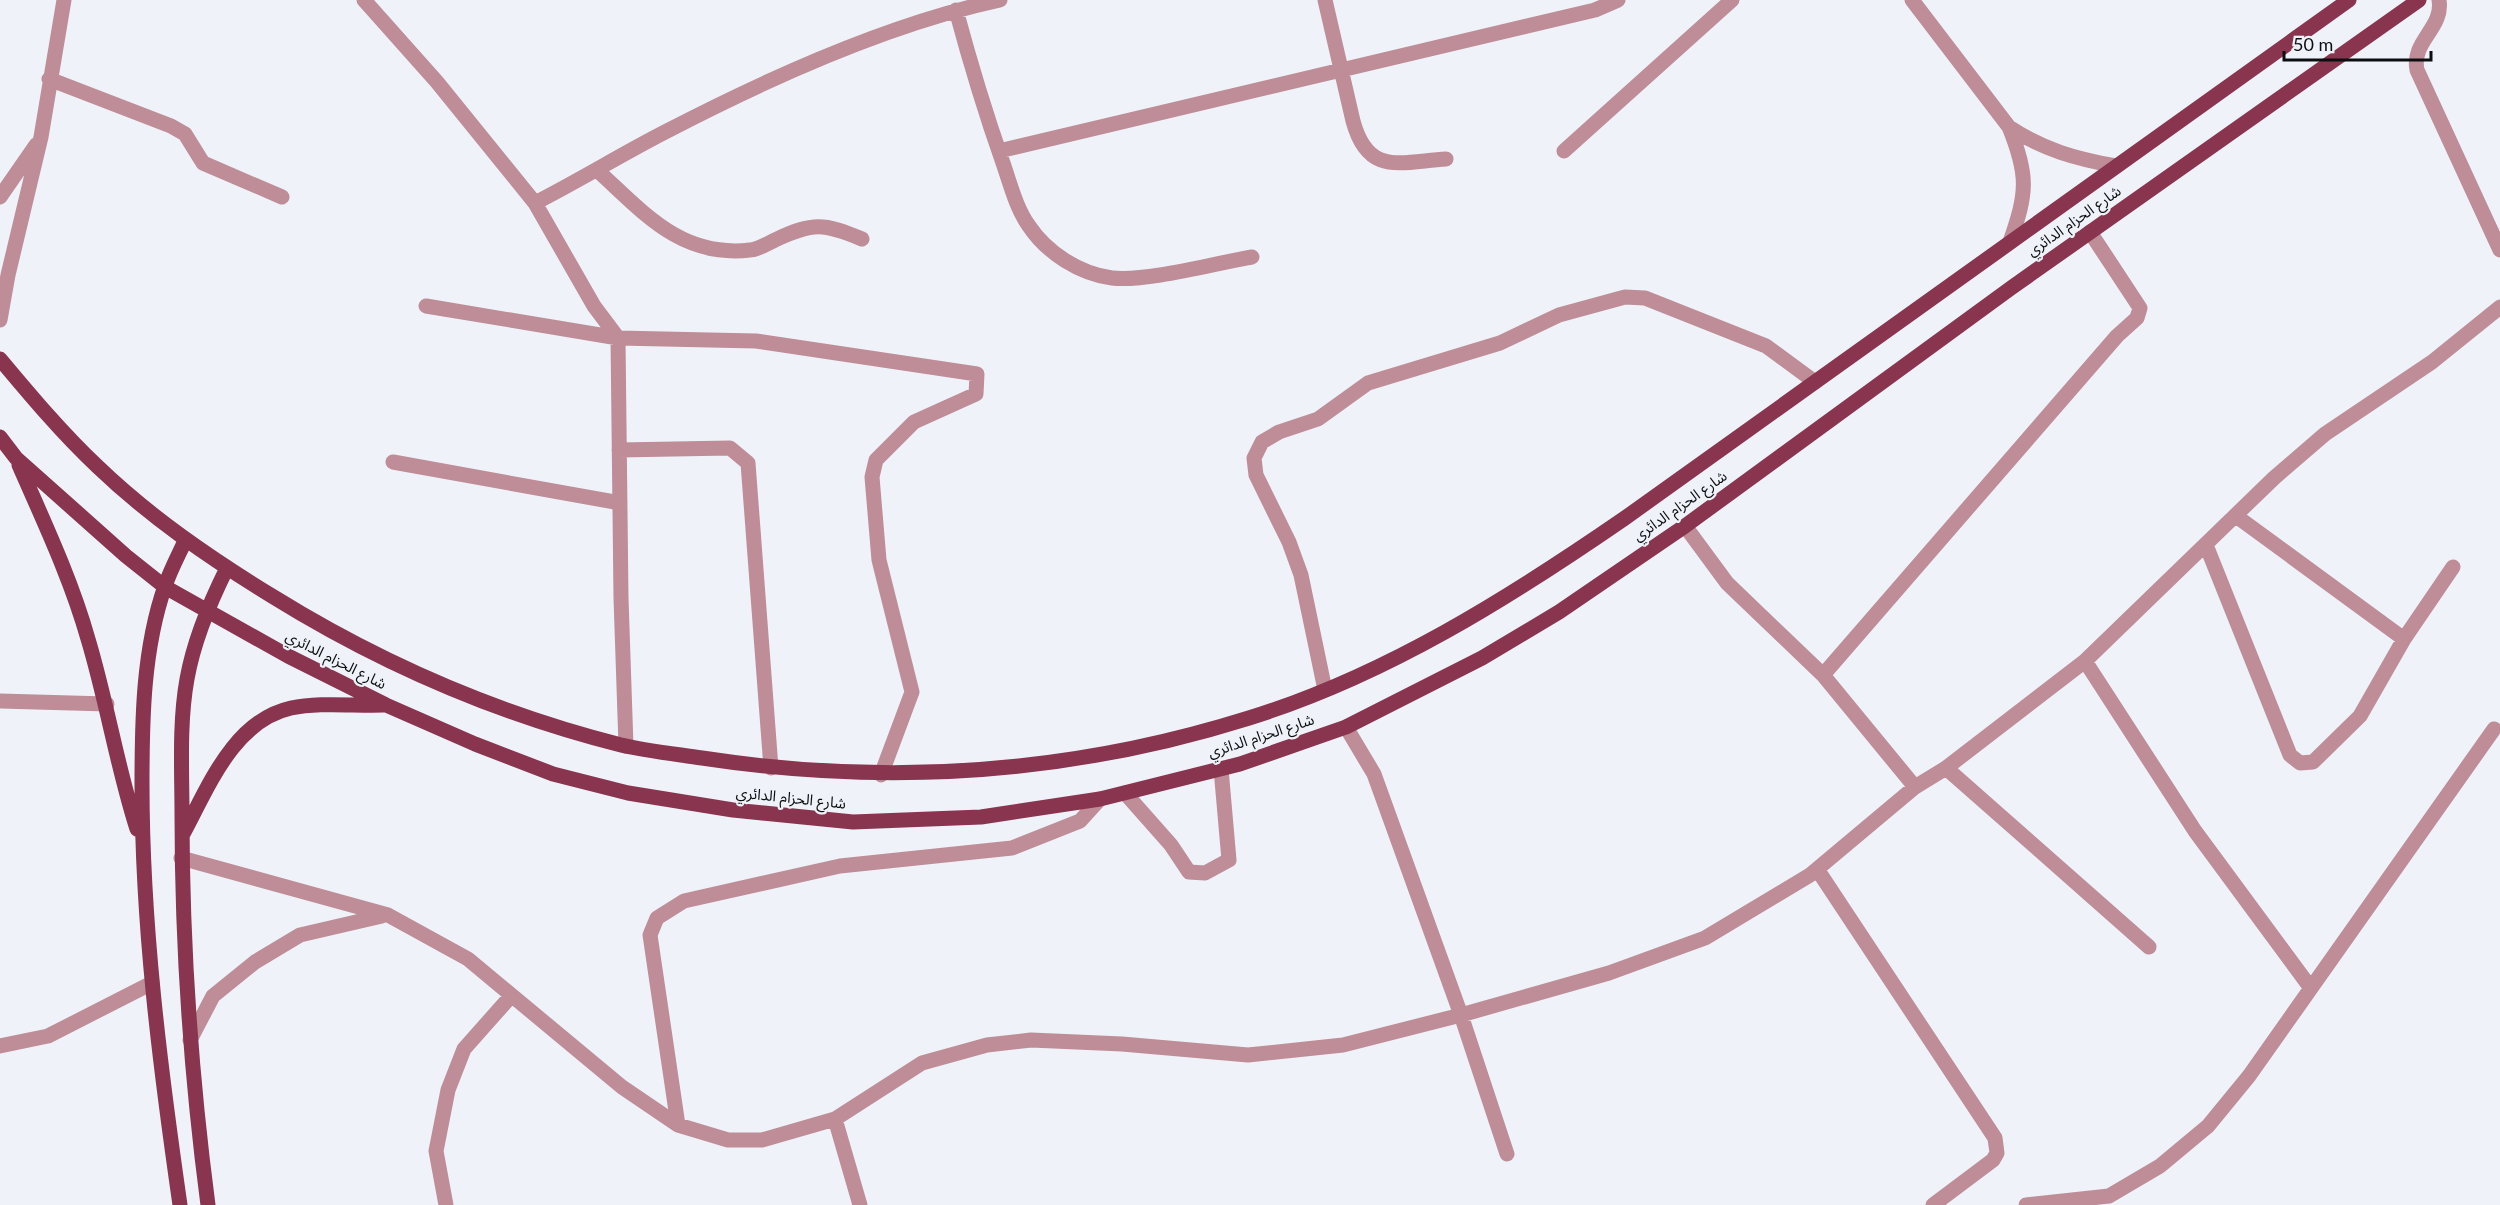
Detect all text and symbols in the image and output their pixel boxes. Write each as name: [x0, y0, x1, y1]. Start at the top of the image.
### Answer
scale bar: [2284, 24, 2431, 62]
text: 50 m: [2293, 33, 2333, 55]
street label: شارع الحزام الدائري: [2023, 181, 2126, 263]
street label: شارع الحزام الدائري: [1629, 466, 1732, 548]
street label: شارع الحزام الدائري: [281, 626, 390, 696]
street label: شارع الحزام الدائري: [1205, 709, 1318, 765]
street label: شارع الحزام الدائري: [735, 782, 847, 816]

